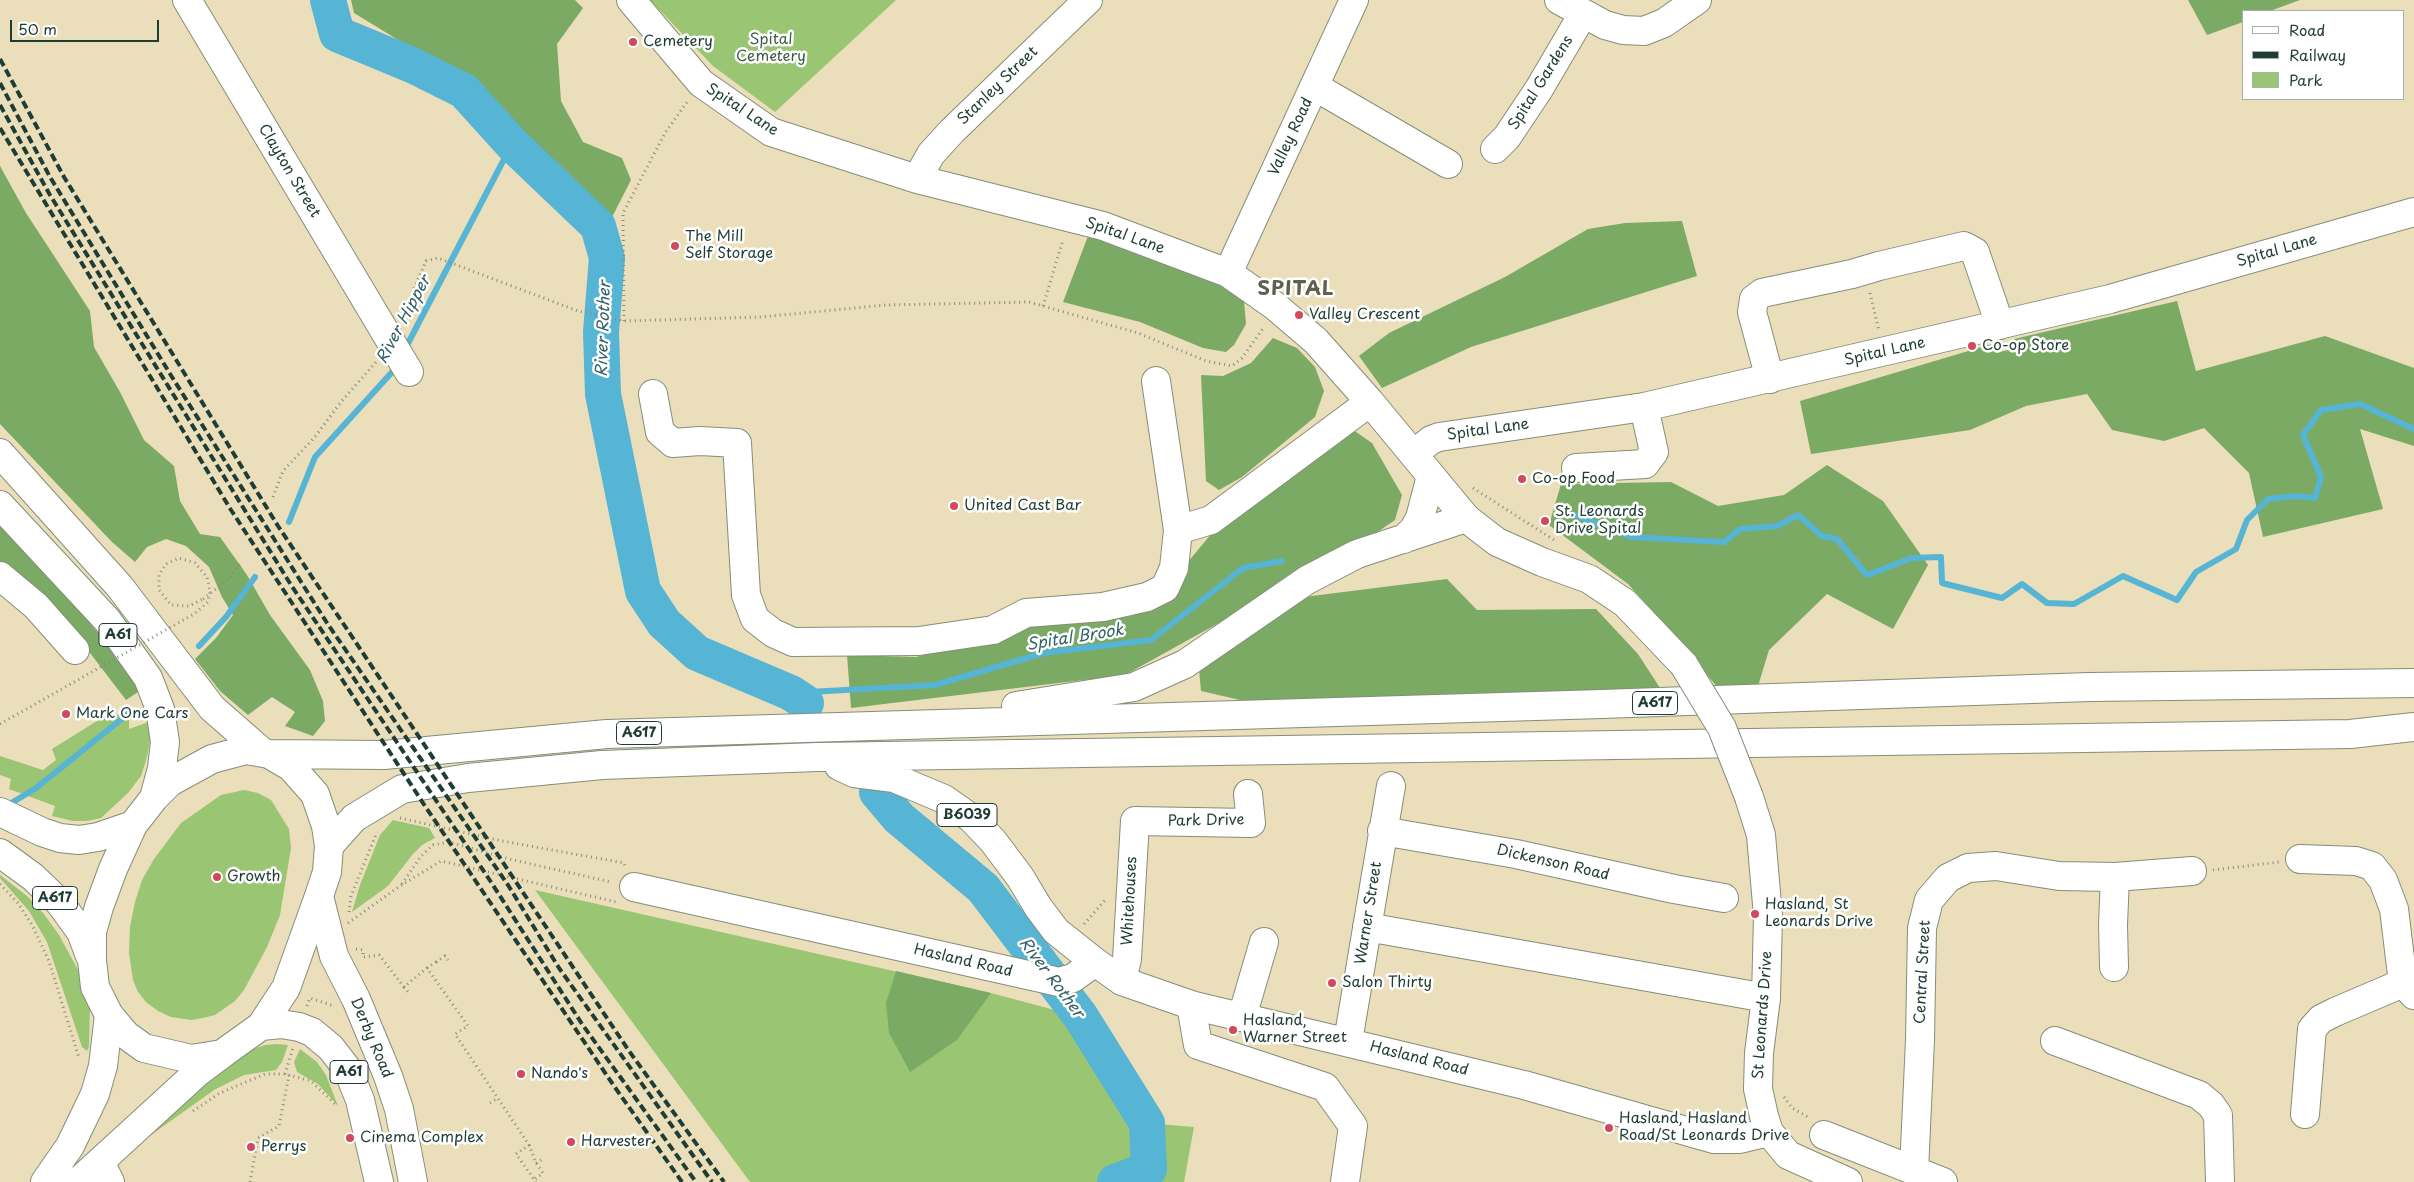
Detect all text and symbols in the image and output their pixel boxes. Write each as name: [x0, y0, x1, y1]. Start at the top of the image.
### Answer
scale bar: [12, 10, 161, 42]
legend: [2242, 10, 2404, 100]
text: 50 m: [18, 17, 57, 40]
text: Road: [2289, 18, 2325, 41]
park label: Spital Cemetery: [736, 31, 806, 66]
place label: Cemetery: [643, 33, 713, 51]
street label: Spital Gardens: [1505, 33, 1577, 133]
marker: Cemetery: [627, 36, 639, 48]
street label: Stanley Street: [954, 43, 1042, 129]
text: Railway: [2289, 43, 2346, 66]
text: Park: [2289, 68, 2323, 91]
street label: Spital Lane: [702, 80, 782, 140]
street label: Valley Road: [1265, 95, 1317, 179]
street label: Clayton Street: [254, 121, 324, 221]
street label: Spital Lane: [1083, 214, 1167, 258]
place label: The Mill Self Storage: [685, 228, 773, 263]
street label: Spital Lane: [2235, 231, 2319, 271]
marker: The Mill Self Storage: [669, 240, 681, 252]
water label: River Hipper: [373, 273, 435, 367]
district label: SPITAL: [1257, 277, 1335, 301]
water label: River Rother: [593, 281, 615, 377]
place label: Valley Crescent: [1309, 306, 1420, 324]
marker: Valley Crescent: [1293, 309, 1305, 321]
street label: Spital Lane: [1843, 334, 1927, 370]
place label: Co-op Store: [1982, 337, 2069, 355]
marker: Co-op Store: [1966, 340, 1978, 352]
street label: Spital Lane: [1446, 415, 1530, 445]
place label: Co-op Food: [1532, 470, 1615, 488]
marker: Co-op Food: [1516, 473, 1528, 485]
place label: United Cast Bar: [964, 497, 1081, 515]
marker: United Cast Bar: [948, 500, 960, 512]
place label: St. Leonards Drive Spital: [1555, 503, 1644, 538]
marker: St. Leonards Drive Spital: [1539, 515, 1551, 527]
water label: Spital Brook: [1025, 621, 1125, 655]
road number: A61: [99, 624, 137, 646]
road number: A617: [1632, 691, 1678, 714]
place label: Mark One Cars: [76, 705, 188, 723]
marker: Mark One Cars: [60, 708, 72, 720]
road number: A617: [616, 721, 662, 744]
road number: B6039: [937, 804, 997, 826]
street label: Park Drive: [1167, 811, 1245, 831]
street label: Dickenson Road: [1495, 841, 1611, 885]
street label: Whitehouses: [1119, 856, 1141, 946]
street label: Warner Street: [1352, 860, 1386, 966]
place label: Growth: [227, 868, 281, 886]
marker: Growth: [211, 871, 223, 883]
road number: A617: [32, 886, 78, 910]
place label: Hasland, St Leonards Drive: [1765, 896, 1873, 931]
marker: Hasland, St Leonards Drive: [1749, 908, 1761, 920]
street label: Central Street: [1911, 920, 1935, 1024]
water label: River Rother: [1015, 934, 1087, 1022]
street label: Hasland Road: [912, 941, 1014, 981]
street label: St Leonards Drive: [1750, 950, 1776, 1080]
place label: Salon Thirty: [1342, 974, 1432, 992]
marker: Salon Thirty: [1326, 977, 1338, 989]
street label: Derby Road: [346, 995, 396, 1081]
place label: Hasland, Warner Street: [1243, 1012, 1347, 1047]
marker: Hasland, Warner Street: [1227, 1024, 1239, 1036]
street label: Hasland Road: [1368, 1038, 1470, 1080]
road number: A61: [330, 1060, 368, 1084]
place label: Nando's: [531, 1065, 588, 1083]
marker: Nando's: [515, 1068, 527, 1080]
place label: Hasland, Hasland Road/St Leonards Drive: [1619, 1110, 1789, 1145]
marker: Hasland, Hasland Road/St Leonards Drive: [1603, 1122, 1615, 1134]
place label: Cinema Complex: [360, 1129, 484, 1147]
marker: Cinema Complex: [344, 1132, 356, 1144]
place label: Harvester: [581, 1133, 651, 1151]
marker: Harvester: [565, 1136, 577, 1148]
place label: Perrys: [261, 1138, 306, 1156]
marker: Perrys: [245, 1141, 257, 1153]

